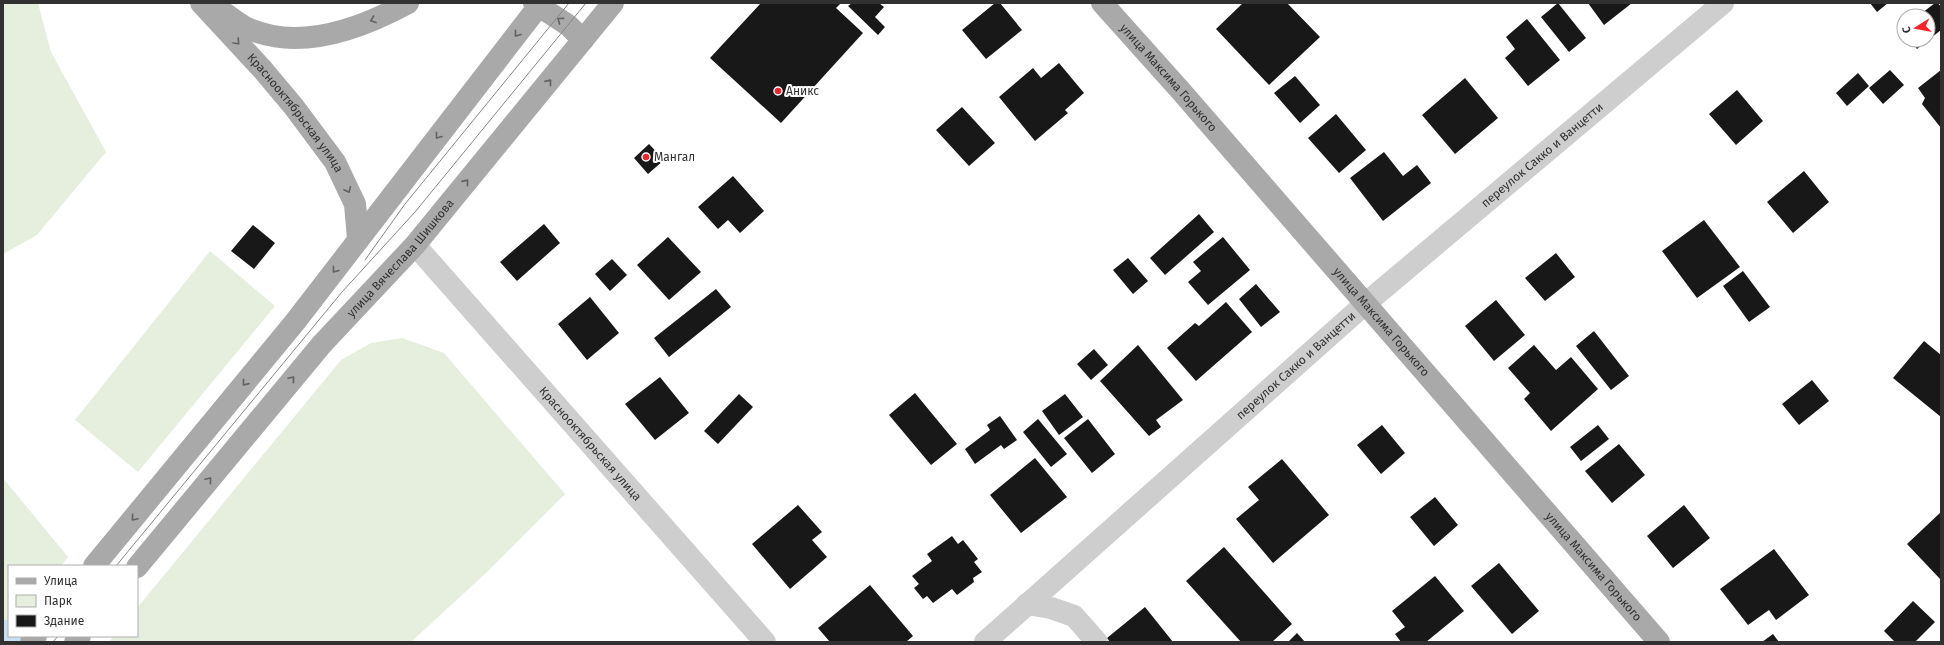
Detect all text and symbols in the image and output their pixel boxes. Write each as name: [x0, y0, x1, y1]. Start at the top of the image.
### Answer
north arrow: [1896, 8, 1936, 48]
one-way arrow: [369, 16, 376, 24]
one-way arrow: [557, 17, 564, 24]
street label: улица Максима Горького: [1117, 21, 1220, 135]
text: С: [1900, 25, 1914, 34]
one-way arrow: [515, 29, 522, 36]
one-way arrow: [233, 37, 240, 45]
street label: Краснооктябрьская улица: [244, 51, 346, 175]
one-way arrow: [544, 79, 551, 86]
place label: Аникс: [786, 84, 819, 98]
marker: Аникс: [773, 86, 783, 96]
street label: переулок Сакко и Ванцетти: [1478, 100, 1606, 210]
one-way arrow: [436, 132, 443, 139]
place label: Мангал: [654, 150, 695, 164]
marker: Мангал: [641, 152, 651, 162]
one-way arrow: [462, 180, 469, 187]
one-way arrow: [343, 186, 351, 193]
street label: улица Вячеслава Шишкова: [344, 196, 457, 320]
street label: улица Максима Горького: [1330, 265, 1432, 379]
one-way arrow: [332, 266, 339, 273]
street label: переулок Сакко и Ванцетти: [1233, 309, 1358, 422]
one-way arrow: [288, 377, 295, 384]
one-way arrow: [243, 378, 250, 385]
street label: Краснооктябрьская улица: [536, 384, 644, 504]
one-way arrow: [205, 477, 212, 484]
street label: улица Максима Горького: [1543, 509, 1645, 624]
one-way arrow: [131, 513, 138, 521]
legend: [8, 565, 138, 637]
text: Улица: [44, 574, 78, 588]
text: Парк: [44, 594, 73, 608]
text: Здание: [44, 614, 84, 628]

